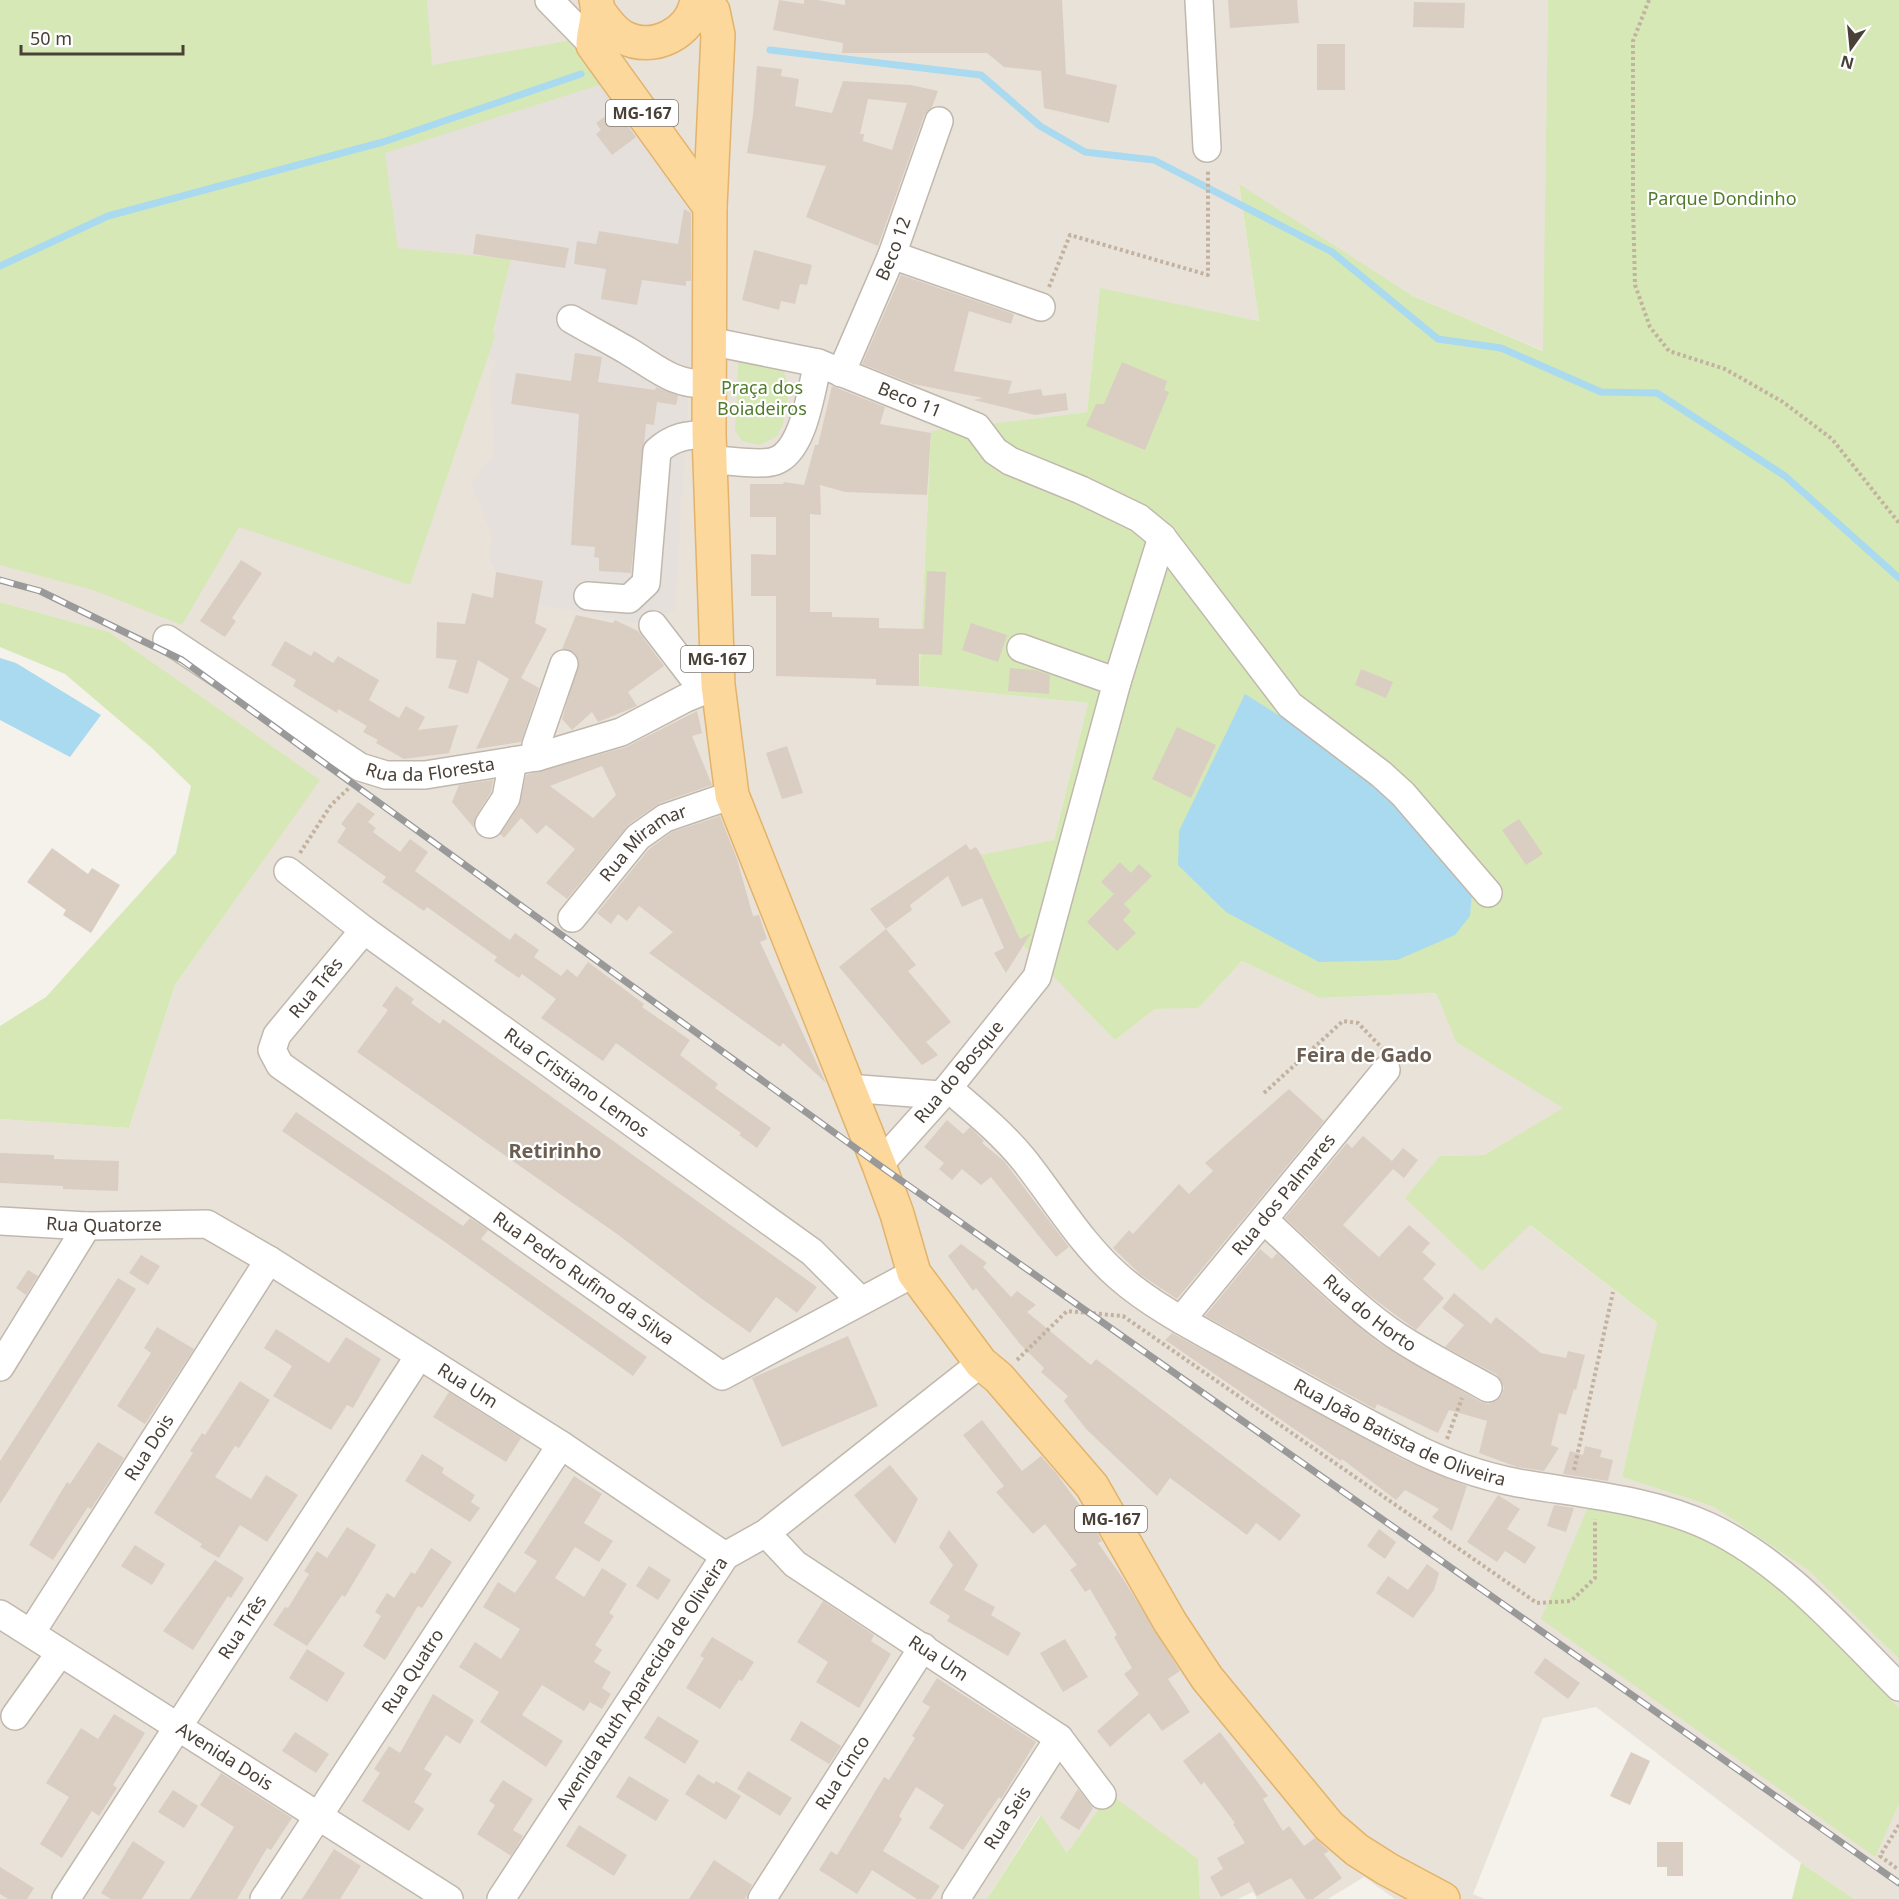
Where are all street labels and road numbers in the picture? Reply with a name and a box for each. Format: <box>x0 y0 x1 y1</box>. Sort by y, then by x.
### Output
road number: MG-167 <box>606 100 678 126</box>
street label: Beco 12 <box>869 213 916 284</box>
street label: Beco 11 <box>875 375 945 423</box>
road number: MG-167 <box>681 646 753 672</box>
street label: Rua da Floresta <box>363 751 496 786</box>
street label: Rua Miramar <box>594 798 690 886</box>
street label: Rua Três <box>283 952 348 1023</box>
street label: Rua do Bosque <box>908 1015 1008 1128</box>
street label: Rua Cristiano Lemos <box>500 1022 654 1142</box>
street label: Rua dos Palmares <box>1226 1128 1340 1260</box>
street label: Rua Pedro Rufino da Silva <box>489 1206 679 1350</box>
street label: Rua Quatorze <box>45 1211 162 1237</box>
street label: Rua do Horto <box>1318 1268 1421 1357</box>
street label: Rua Um <box>433 1357 503 1413</box>
street label: Rua João Batista de Oliveira <box>1290 1372 1508 1491</box>
street label: Rua Dois <box>118 1409 179 1485</box>
road number: MG-167 <box>1075 1506 1147 1532</box>
street label: Avenida Ruth Aparecida de Oliveira <box>550 1552 732 1813</box>
street label: Rua Três <box>212 1590 271 1664</box>
street label: Rua Quatro <box>376 1624 449 1718</box>
street label: Rua Um <box>904 1629 973 1686</box>
street label: Avenida Dois <box>172 1716 278 1795</box>
street label: Rua Cinco <box>809 1730 875 1814</box>
street label: Rua Seis <box>978 1781 1036 1854</box>

